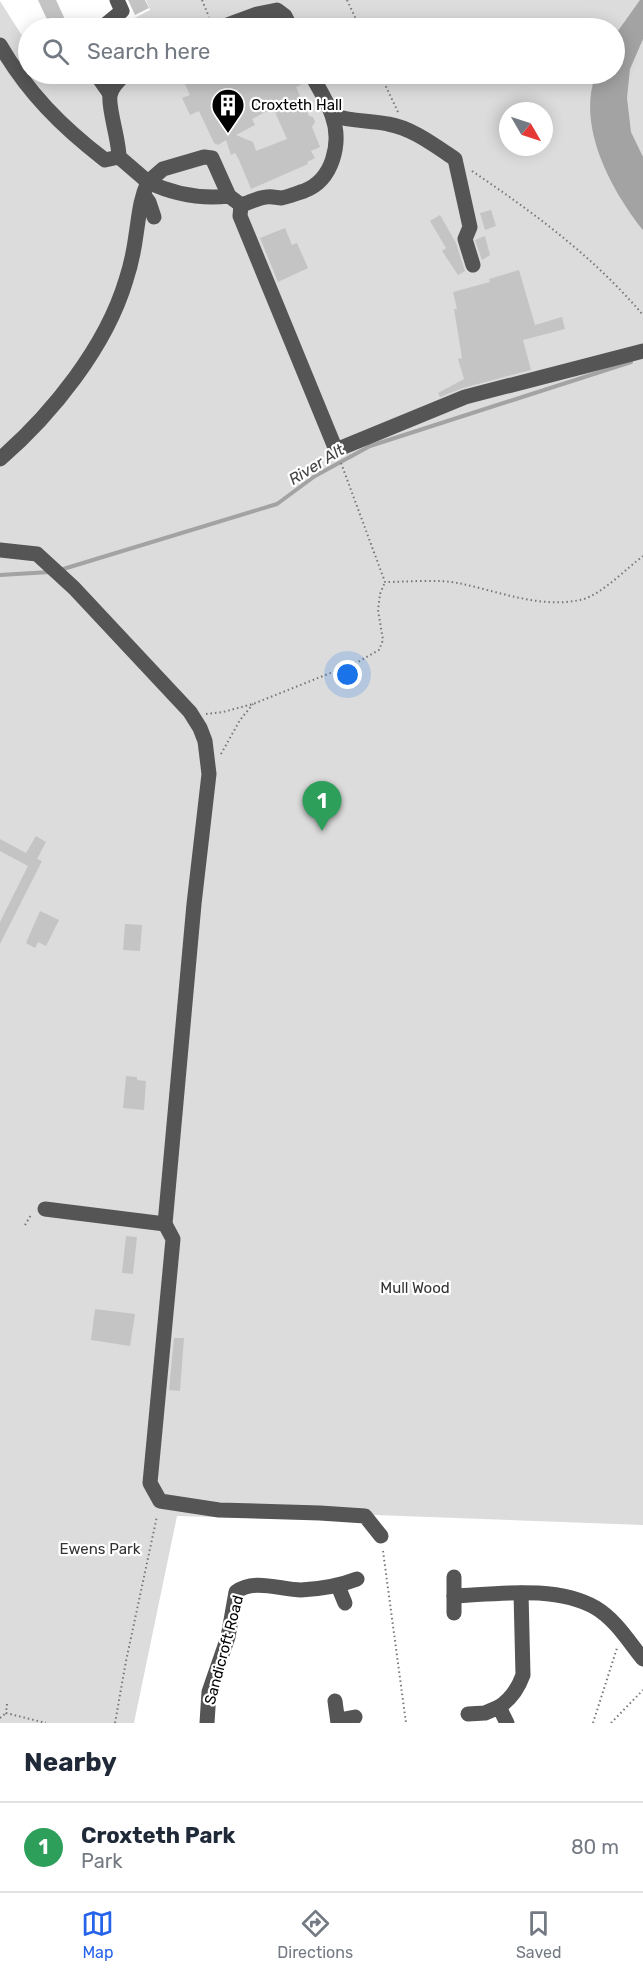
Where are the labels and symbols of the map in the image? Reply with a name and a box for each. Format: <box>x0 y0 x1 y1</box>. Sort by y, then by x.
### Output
building icon: Croxteth Hall <box>210 87 246 134</box>
place label: Croxteth Hall <box>251 96 342 114</box>
north arrow <box>499 102 553 156</box>
water label: River Alt <box>285 439 348 489</box>
your location <box>333 660 362 689</box>
pin: 1 <box>302 782 342 831</box>
park label: Mull Wood <box>380 1279 450 1297</box>
park label: Ewens Park <box>60 1540 141 1558</box>
street label: Sandicroft Road <box>201 1593 247 1707</box>

